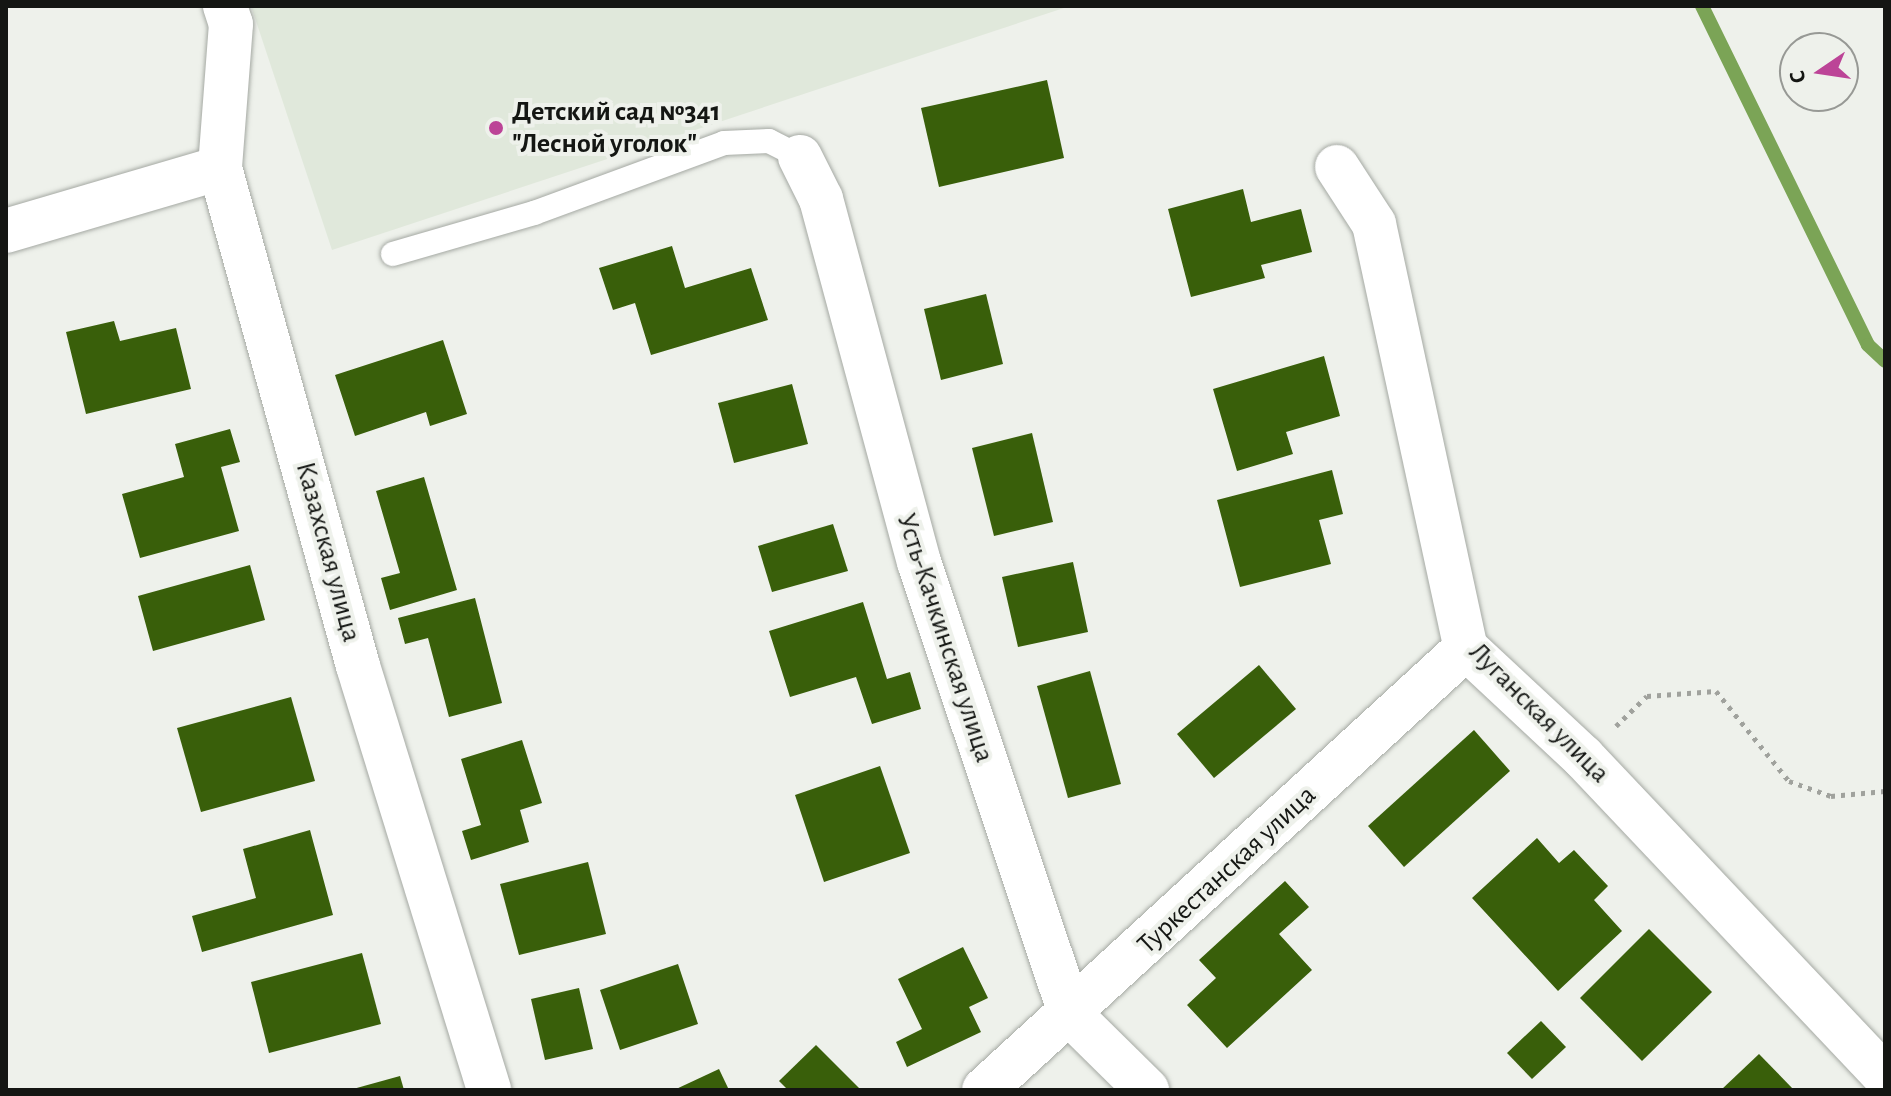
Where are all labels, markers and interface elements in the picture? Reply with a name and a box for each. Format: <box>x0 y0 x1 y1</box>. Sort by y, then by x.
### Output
north arrow <box>1779 32 1859 112</box>
text: С <box>1785 69 1810 85</box>
place label: Детский сад №341 "Лесной уголок" <box>512 95 721 161</box>
marker: Детский сад №341 "Лесной уголок" <box>487 119 505 137</box>
street label: Казахская улица <box>288 458 368 646</box>
street label: Усть-Качкинская улица <box>889 509 1001 767</box>
street label: Луганская улица <box>1462 636 1616 790</box>
street label: Туркестанская улица <box>1131 779 1323 961</box>

